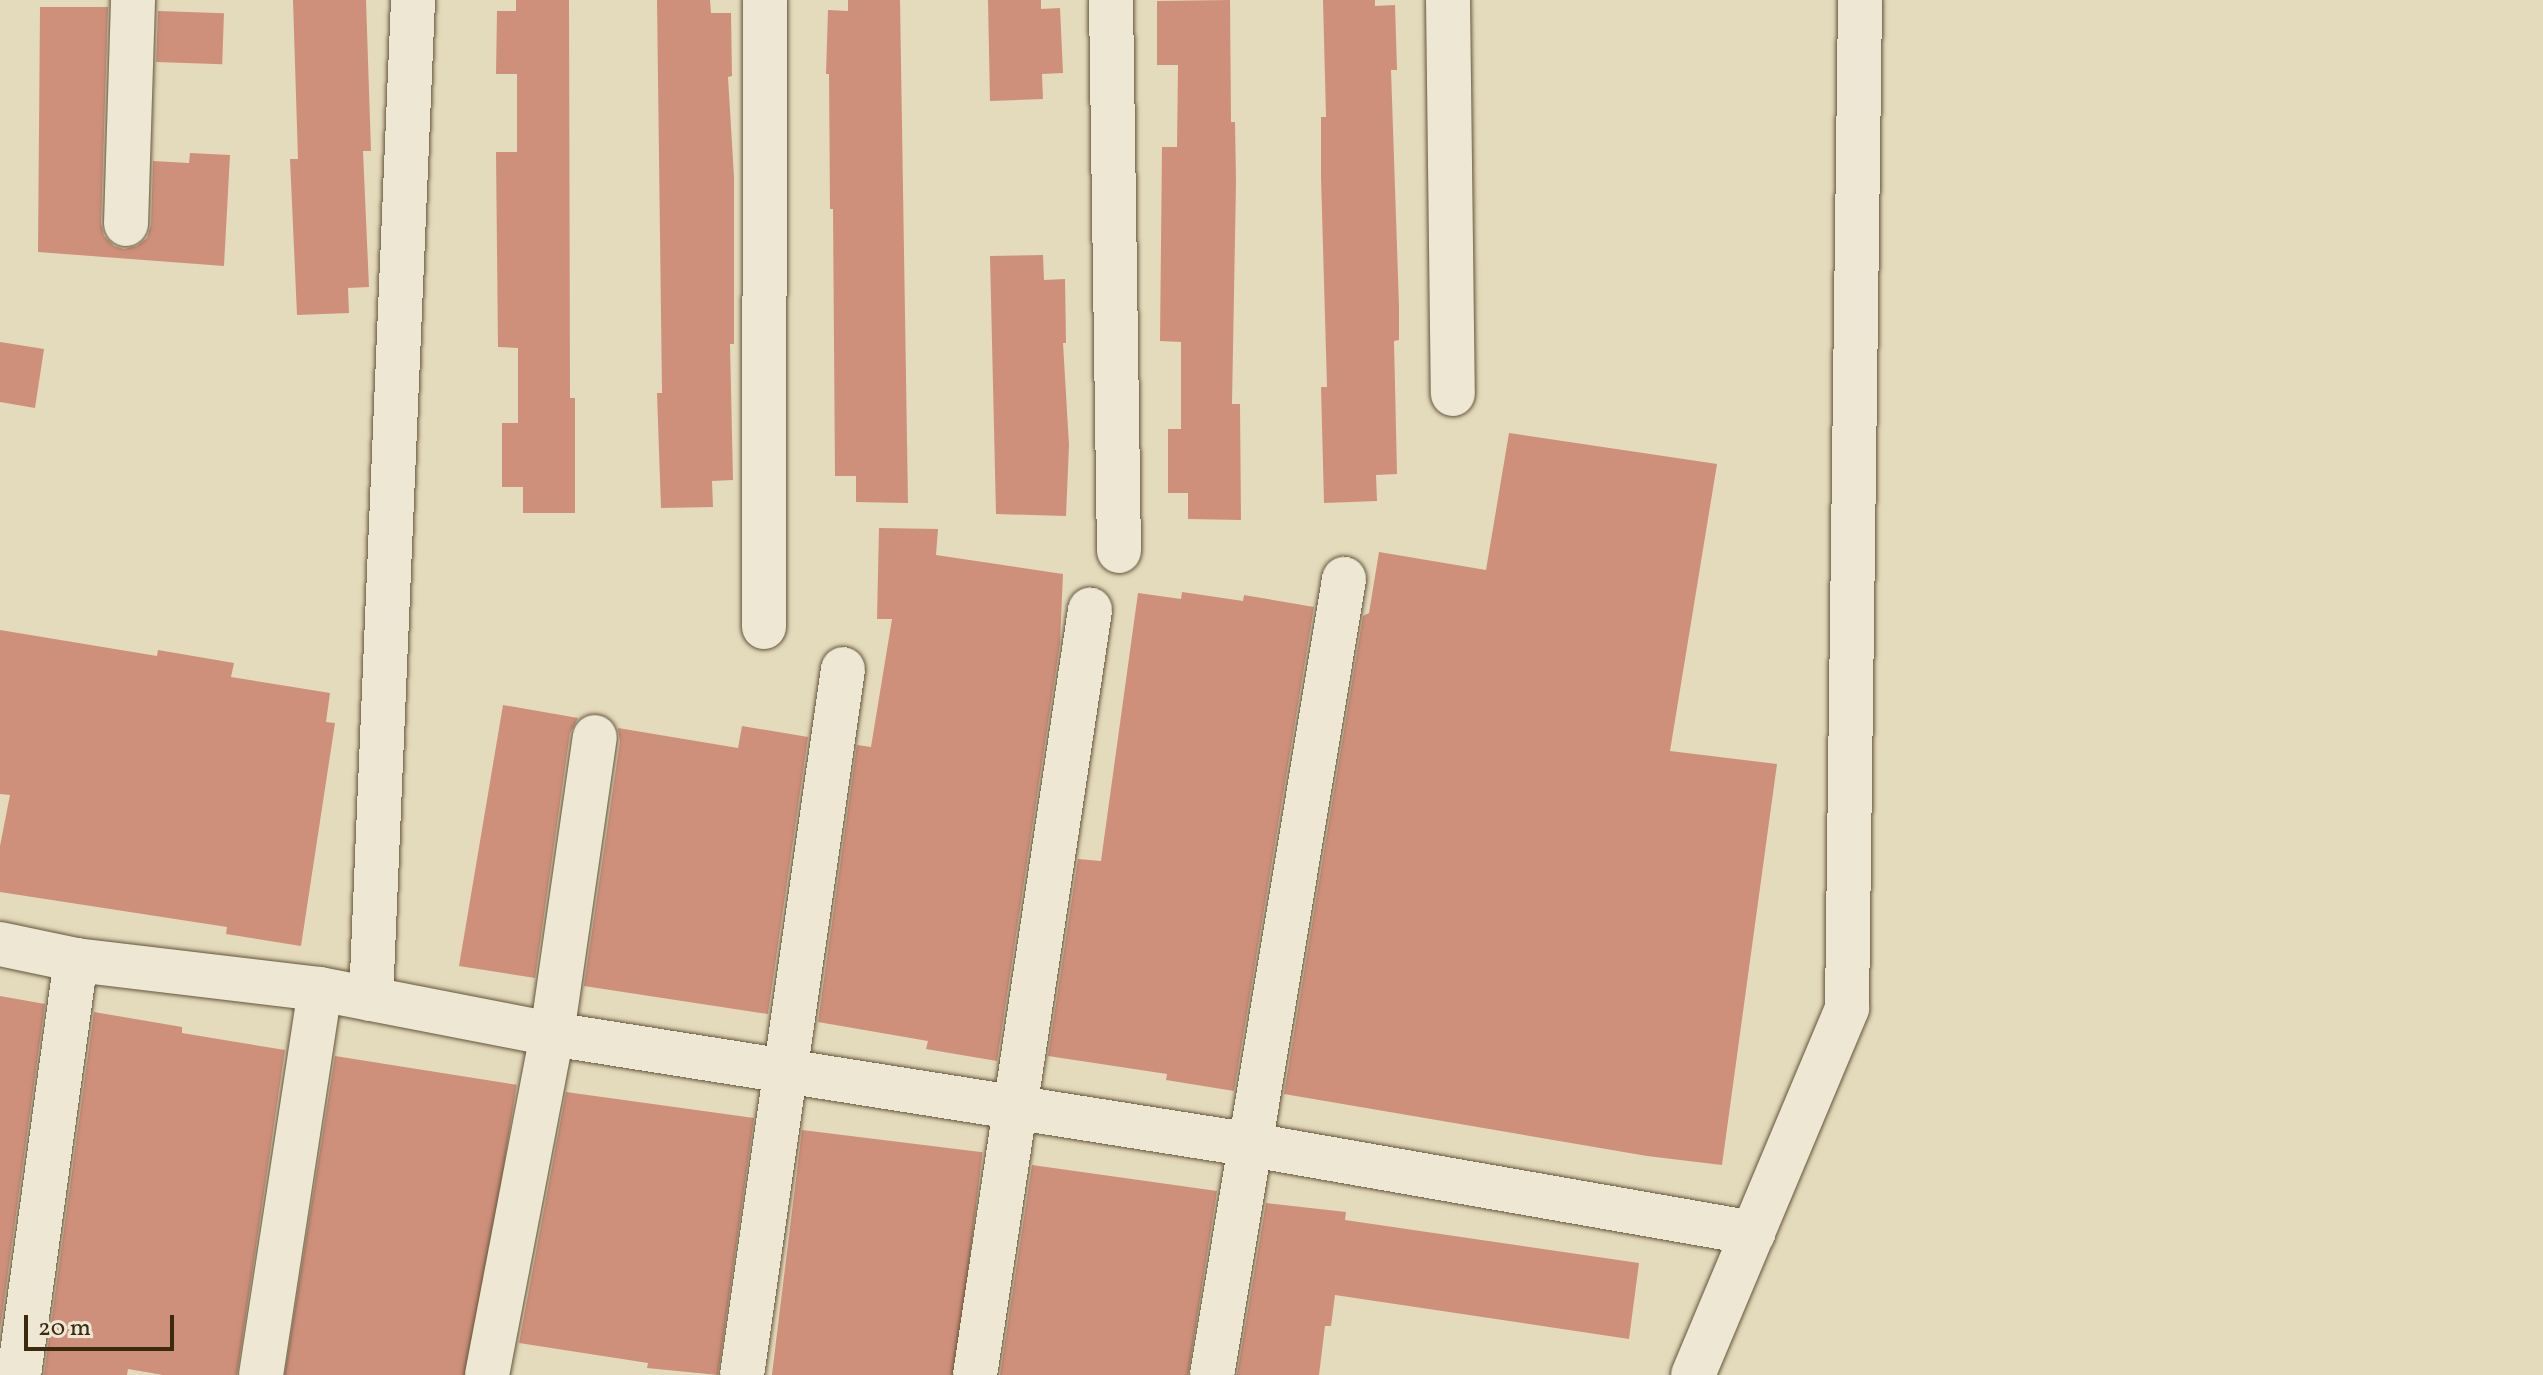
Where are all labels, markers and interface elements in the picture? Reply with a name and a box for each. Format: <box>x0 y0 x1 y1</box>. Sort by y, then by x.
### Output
scale bar <box>28 1299 178 1349</box>
text: 20 m <box>38 1312 91 1346</box>

